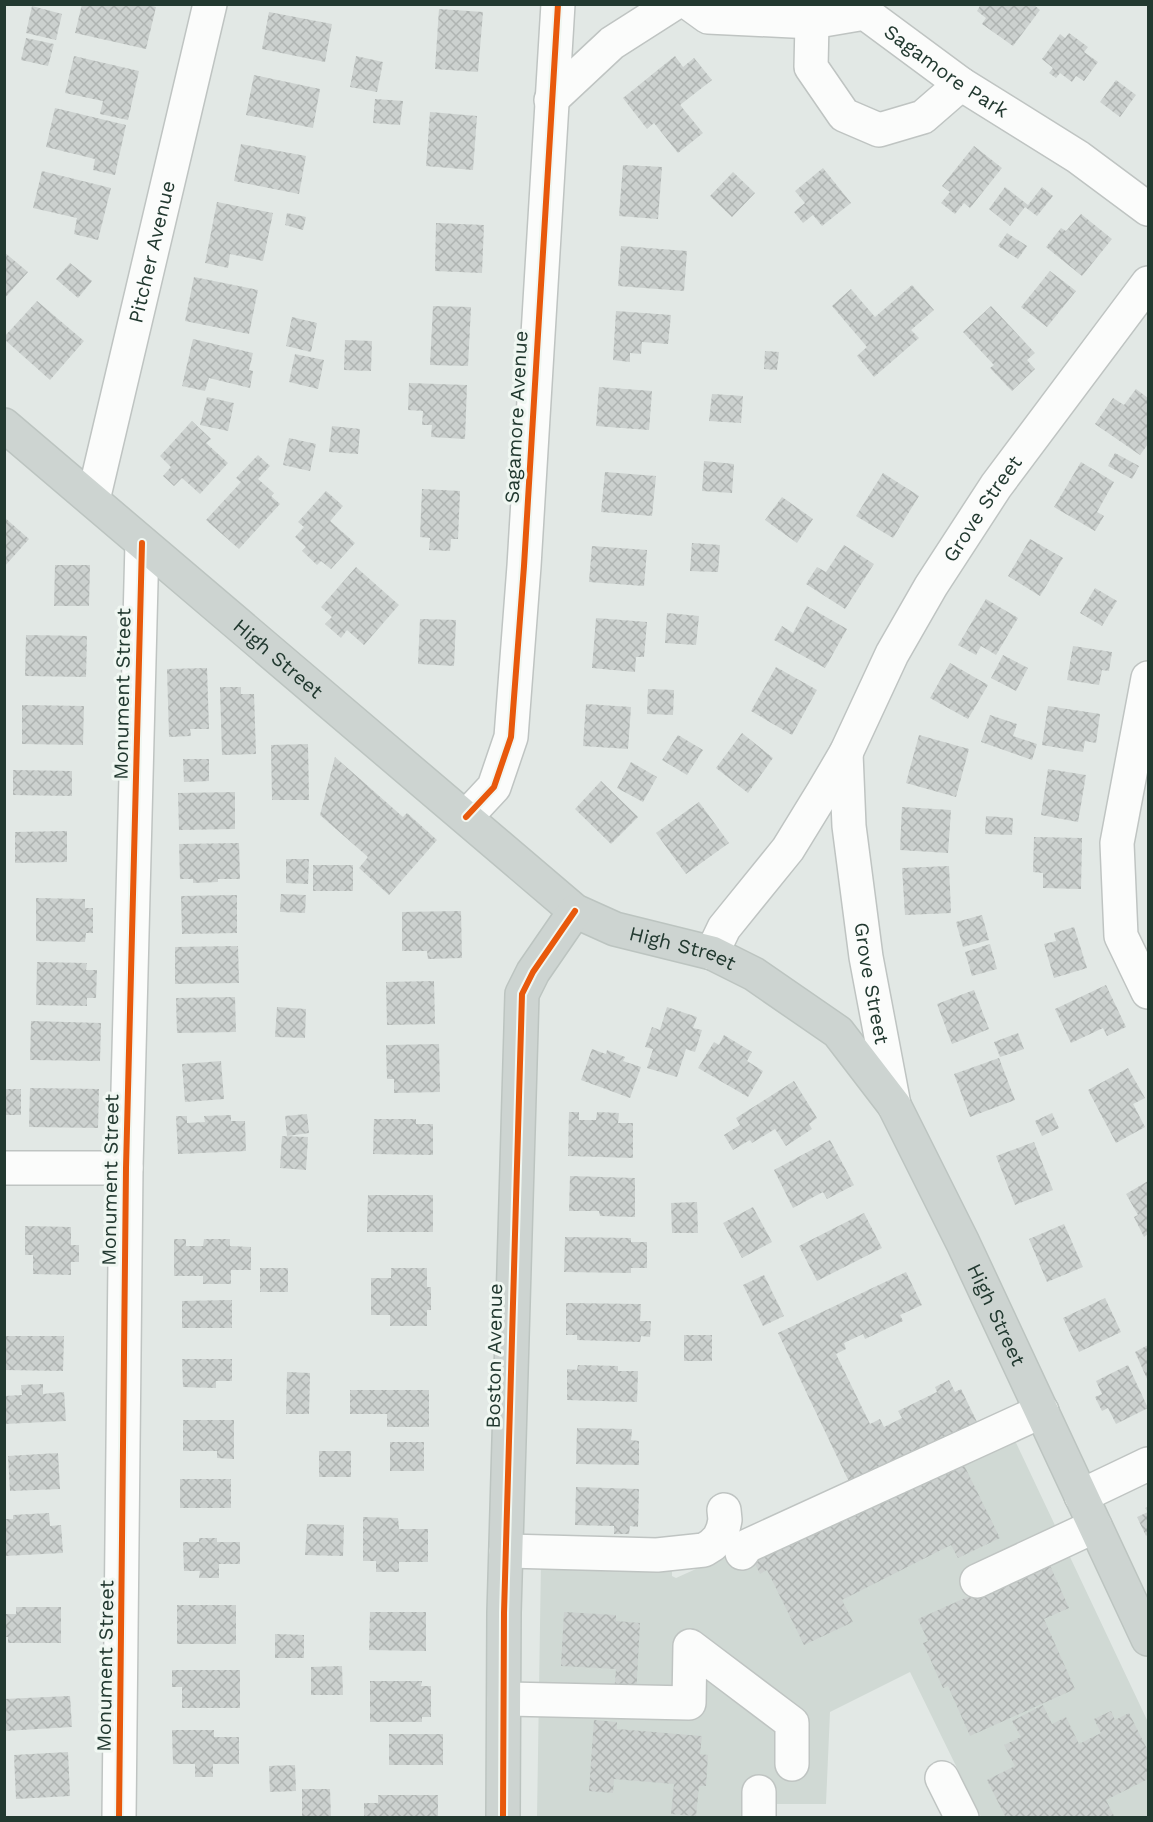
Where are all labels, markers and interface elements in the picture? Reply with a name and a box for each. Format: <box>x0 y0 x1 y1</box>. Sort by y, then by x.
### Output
street label: Sagamore Park <box>879 19 1013 123</box>
street label: Pitcher Avenue <box>123 178 180 325</box>
street label: Sagamore Avenue <box>499 330 533 504</box>
street label: Grove Street <box>938 450 1027 566</box>
street label: Monument Street <box>109 607 136 780</box>
street label: High Street <box>228 614 328 704</box>
street label: High Street <box>627 921 741 975</box>
street label: Grove Street <box>850 921 894 1047</box>
street label: Monument Street <box>97 1093 124 1266</box>
street label: High Street <box>962 1260 1031 1370</box>
street label: Boston Avenue <box>481 1283 507 1429</box>
street label: Monument Street <box>92 1579 119 1752</box>

